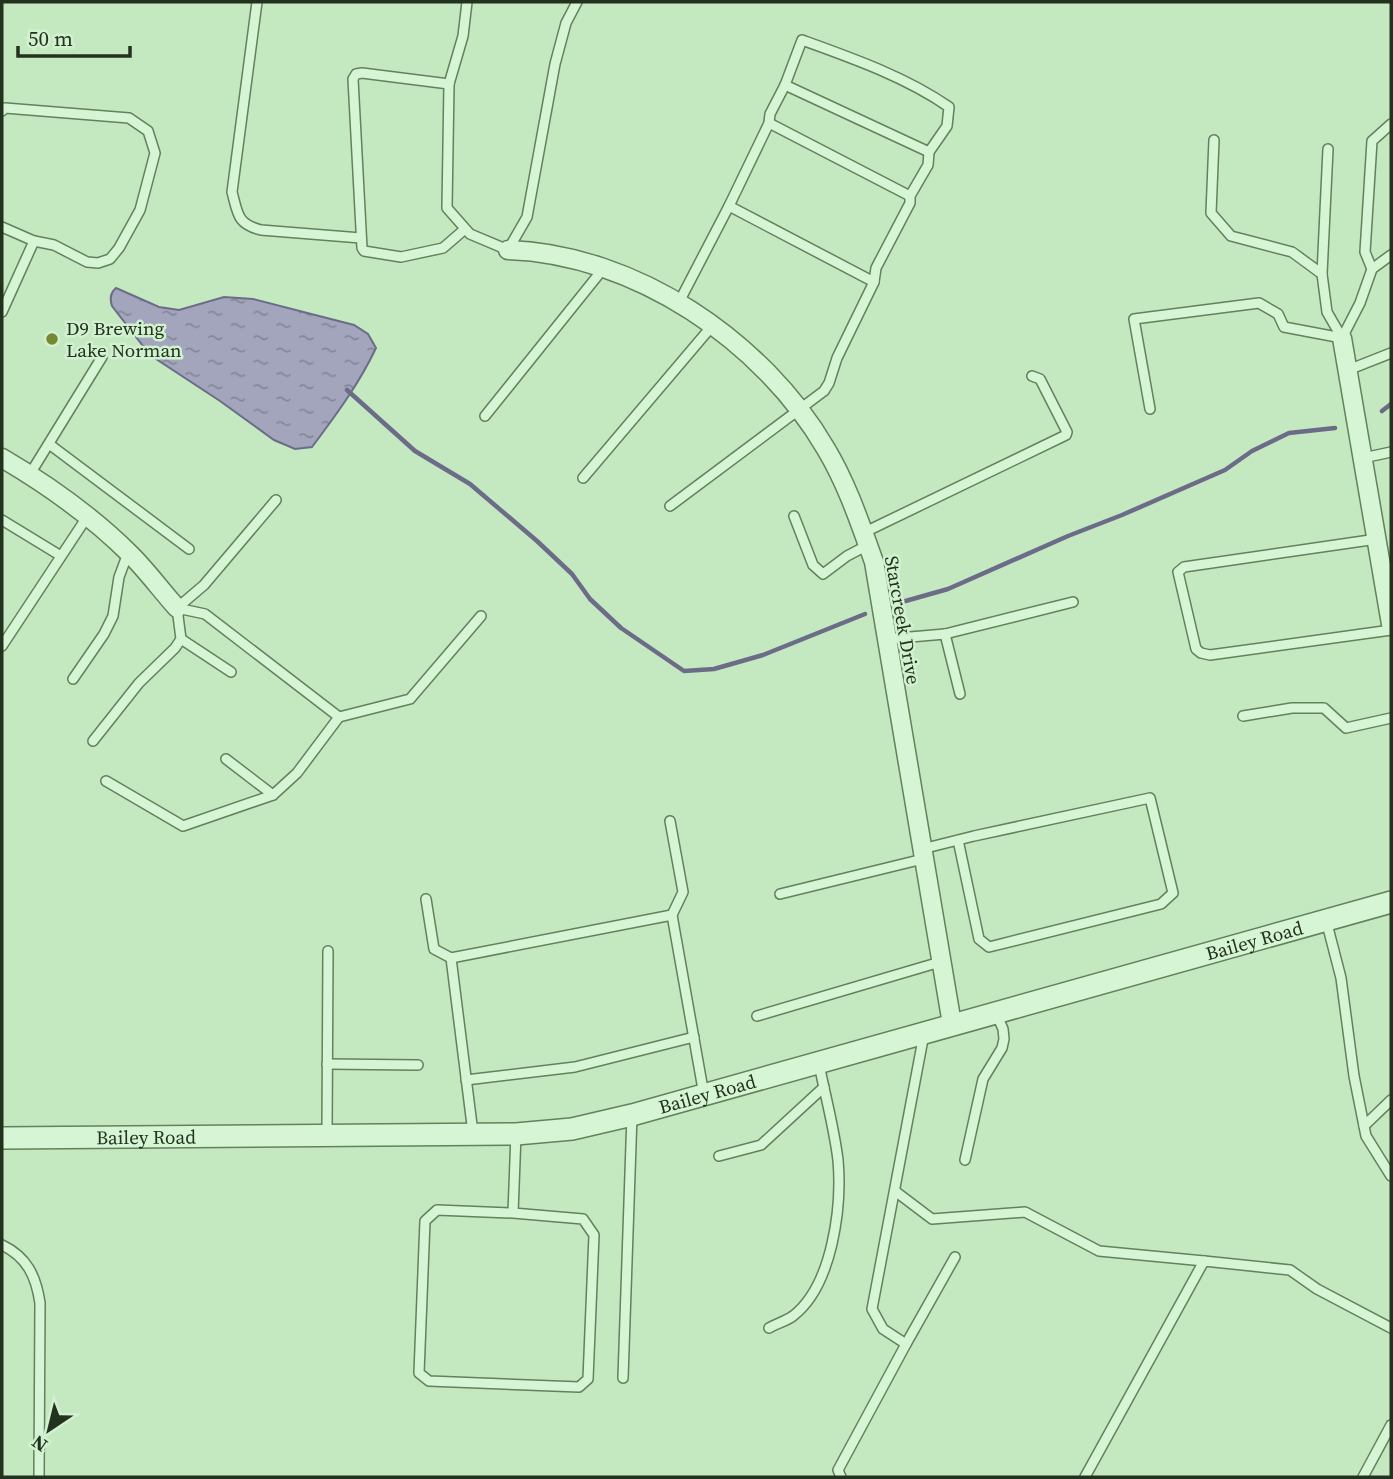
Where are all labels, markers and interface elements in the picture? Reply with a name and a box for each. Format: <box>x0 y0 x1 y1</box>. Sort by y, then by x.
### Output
scale bar <box>18 14 130 58</box>
text: 50 m <box>28 24 73 53</box>
place label: D9 Brewing Lake Norman <box>66 315 182 363</box>
marker: D9 Brewing Lake Norman <box>44 331 60 347</box>
street label: Starcreek Drive <box>879 554 927 686</box>
street label: Bailey Road <box>1203 914 1306 966</box>
street label: Bailey Road <box>656 1068 759 1120</box>
street label: Bailey Road <box>96 1123 196 1150</box>
north arrow <box>14 1395 84 1465</box>
text: N <box>26 1429 52 1459</box>

